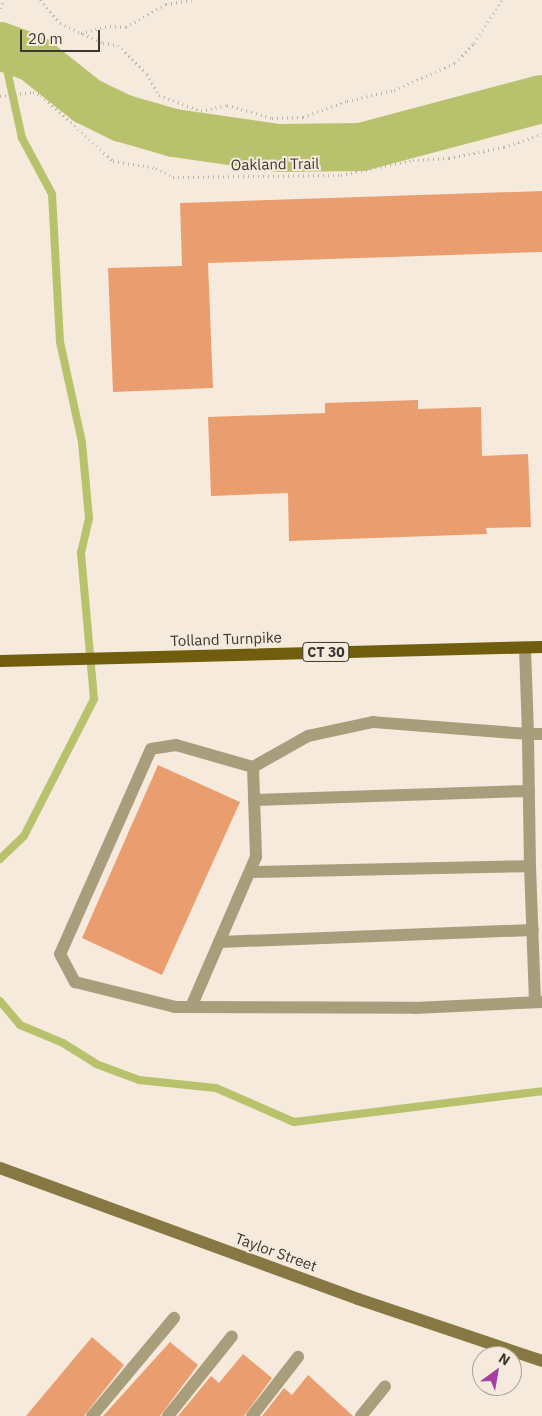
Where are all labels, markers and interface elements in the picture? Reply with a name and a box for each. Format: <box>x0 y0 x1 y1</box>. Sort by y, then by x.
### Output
scale bar <box>22 20 102 52</box>
text: 20 m <box>28 29 63 48</box>
street label: Oakland Trail <box>231 154 319 174</box>
street label: Tolland Turnpike <box>170 628 282 650</box>
road number: CT 30 <box>302 640 350 664</box>
street label: Taylor Street <box>233 1229 319 1275</box>
north arrow <box>472 1346 522 1396</box>
text: N <box>495 1349 513 1369</box>

